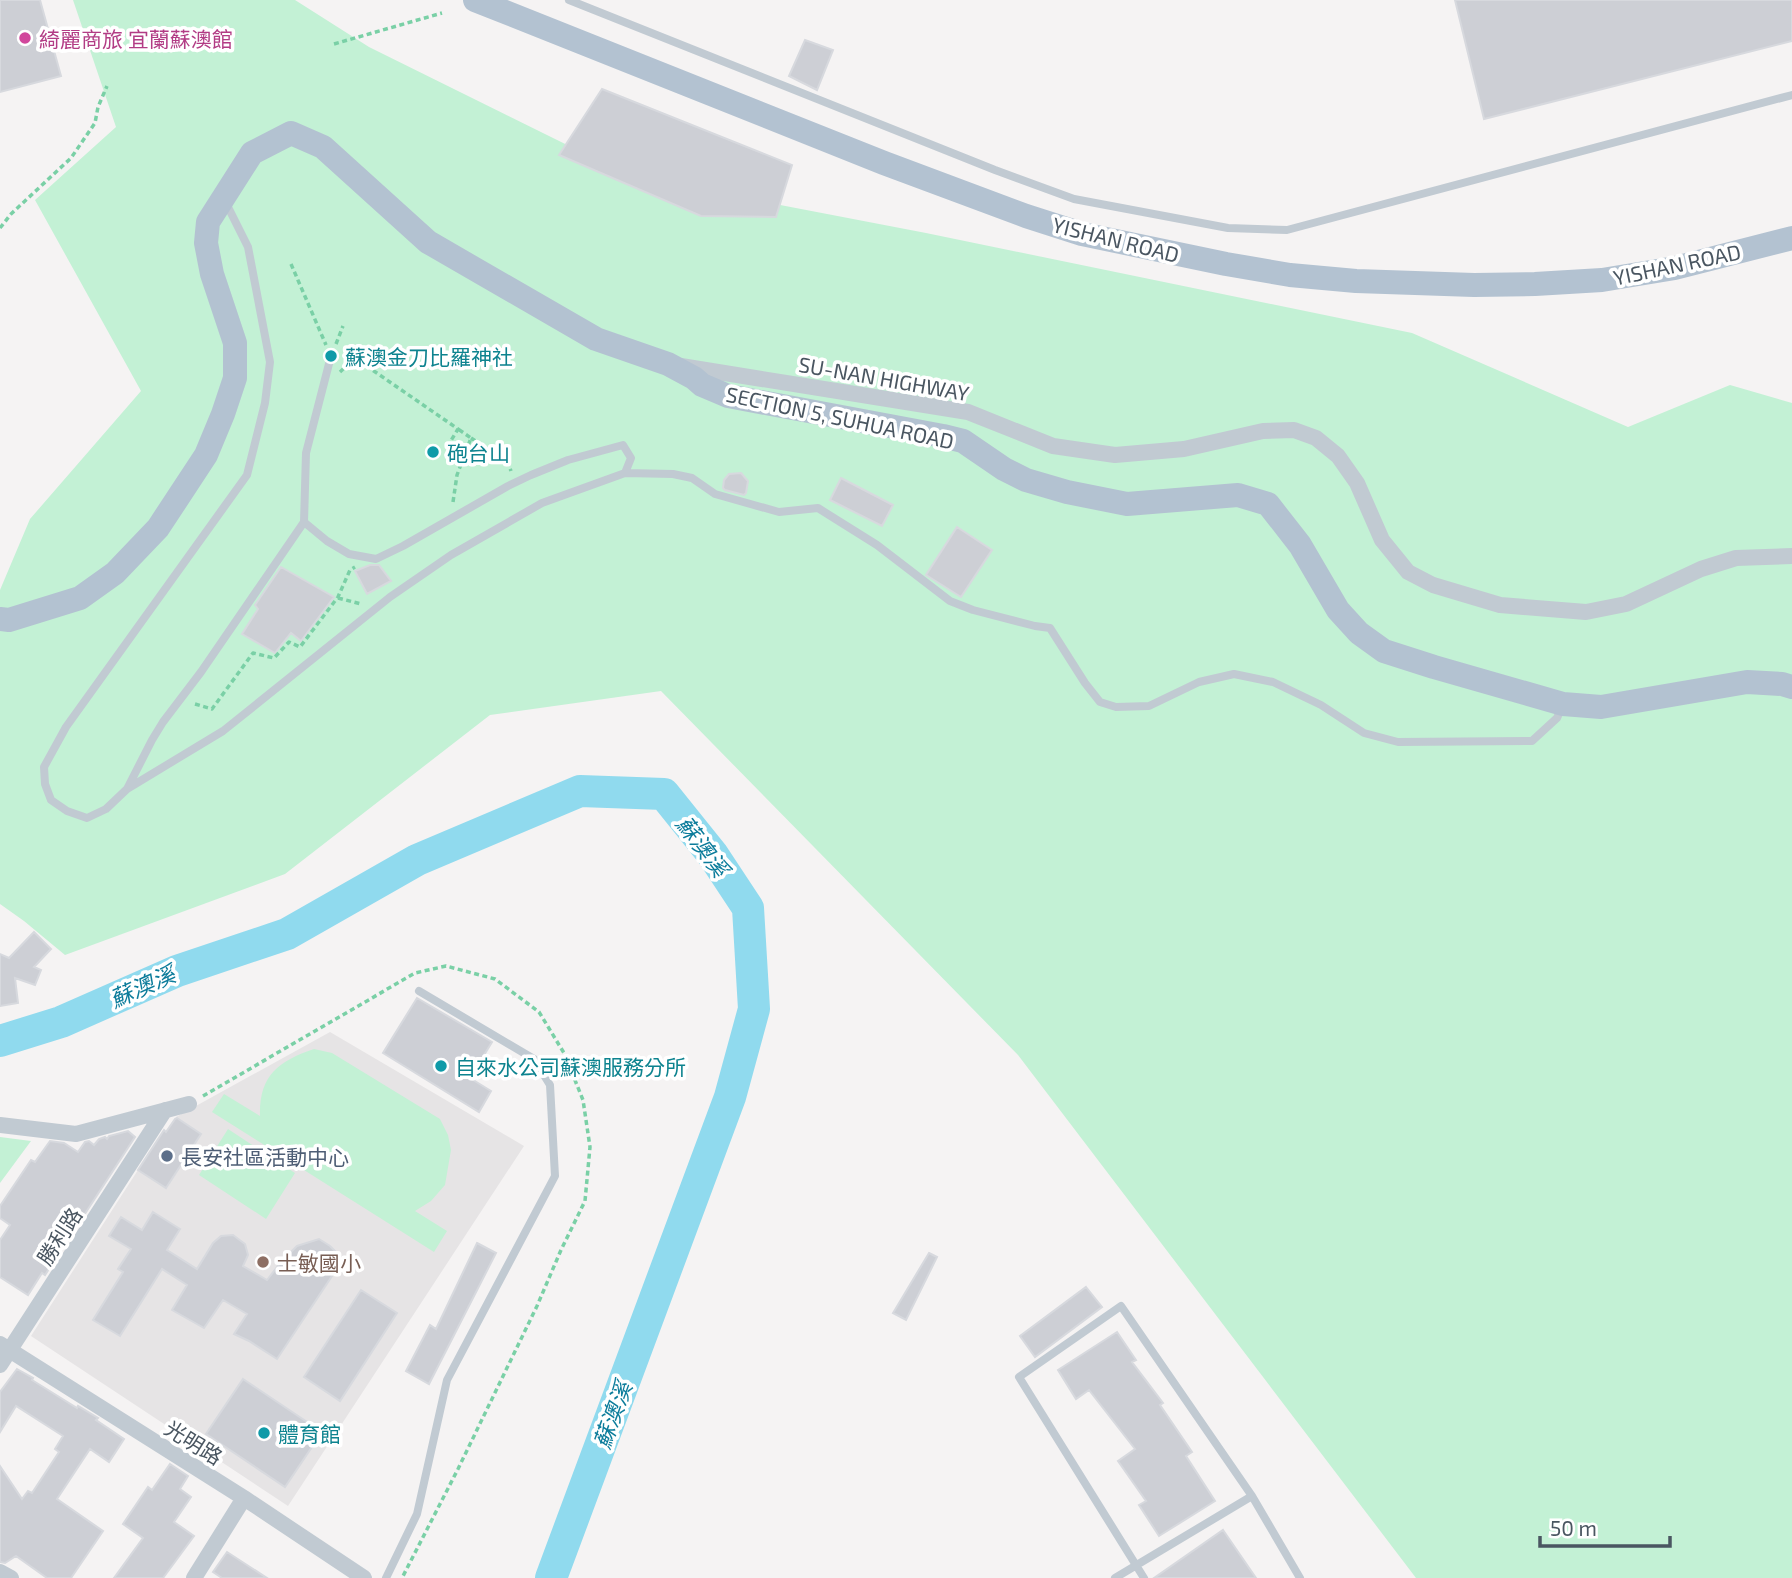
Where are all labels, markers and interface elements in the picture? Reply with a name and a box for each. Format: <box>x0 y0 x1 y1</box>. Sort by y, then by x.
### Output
place label: 綺麗商旅 宜蘭蘇澳館 <box>39 26 233 51</box>
marker: 綺麗商旅 宜蘭蘇澳館 <box>17 30 33 46</box>
street label: YISHAN ROAD <box>1050 211 1182 267</box>
street label: YISHAN ROAD <box>1611 238 1743 290</box>
place label: 蘇澳金刀比羅神社 <box>345 344 513 369</box>
marker: 蘇澳金刀比羅神社 <box>323 348 339 364</box>
street label: SU-NAN HIGHWAY <box>797 351 971 405</box>
street label: SECTION 5, SUHUA ROAD <box>724 381 956 453</box>
place label: 砲台山 <box>447 440 510 465</box>
marker: 砲台山 <box>425 444 441 460</box>
water label: 蘇澳溪 <box>671 810 737 884</box>
water label: 蘇澳溪 <box>105 958 182 1013</box>
place label: 自來水公司蘇澳服務分所 <box>455 1054 686 1079</box>
marker: 自來水公司蘇澳服務分所 <box>433 1058 449 1074</box>
place label: 長安社區活動中心 <box>181 1144 349 1169</box>
marker: 長安社區活動中心 <box>159 1148 175 1164</box>
street label: 勝利路 <box>31 1203 87 1269</box>
place label: 士敏國小 <box>277 1250 361 1275</box>
marker: 士敏國小 <box>255 1254 271 1270</box>
water label: 蘇澳溪 <box>587 1375 638 1452</box>
street label: 光明路 <box>161 1415 227 1469</box>
place label: 體育館 <box>278 1421 341 1446</box>
marker: 體育館 <box>256 1425 272 1441</box>
scale bar <box>1540 1504 1670 1548</box>
text: 50 m <box>1550 1515 1597 1540</box>

